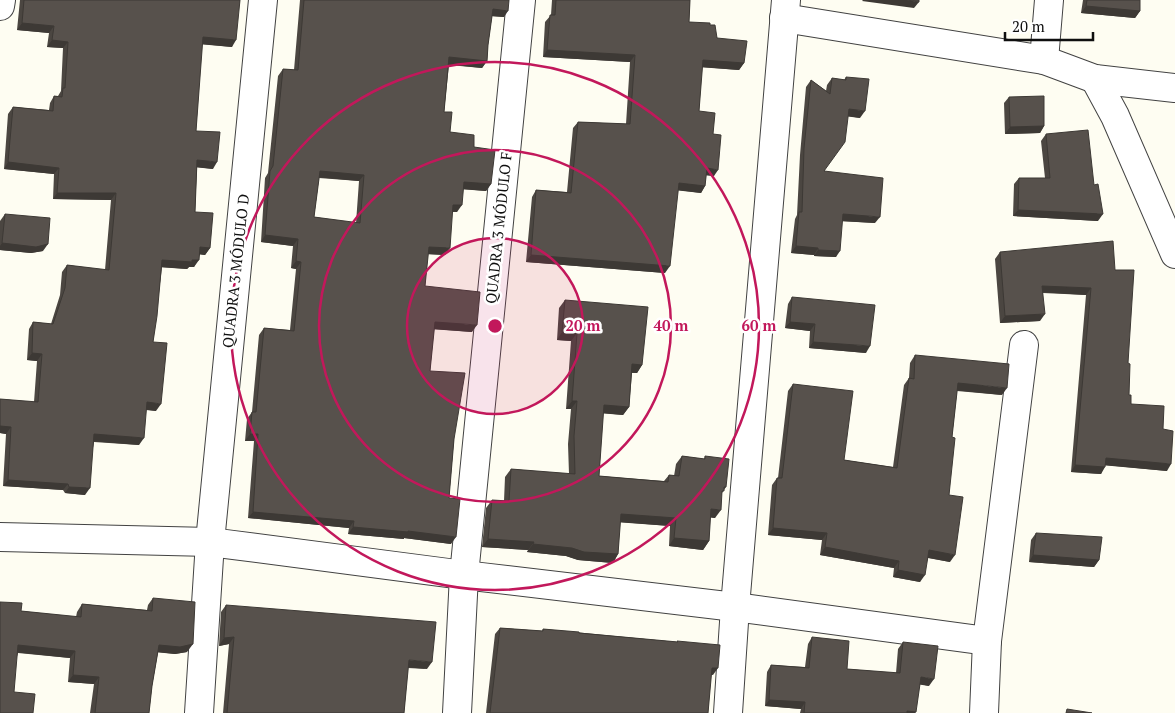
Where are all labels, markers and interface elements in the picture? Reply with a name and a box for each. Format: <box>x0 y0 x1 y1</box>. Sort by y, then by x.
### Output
scale bar <box>1005 10 1092 42</box>
text: 20 m <box>1012 16 1045 36</box>
street label: QUADRA 3 MÓDULO F <box>480 151 516 305</box>
street label: QUADRA 3 MÓDULO D <box>217 193 253 349</box>
text: 20 m <box>566 315 601 335</box>
text: 40 m <box>654 315 689 335</box>
text: 60 m <box>742 315 777 335</box>
centre of rings <box>486 317 504 335</box>

